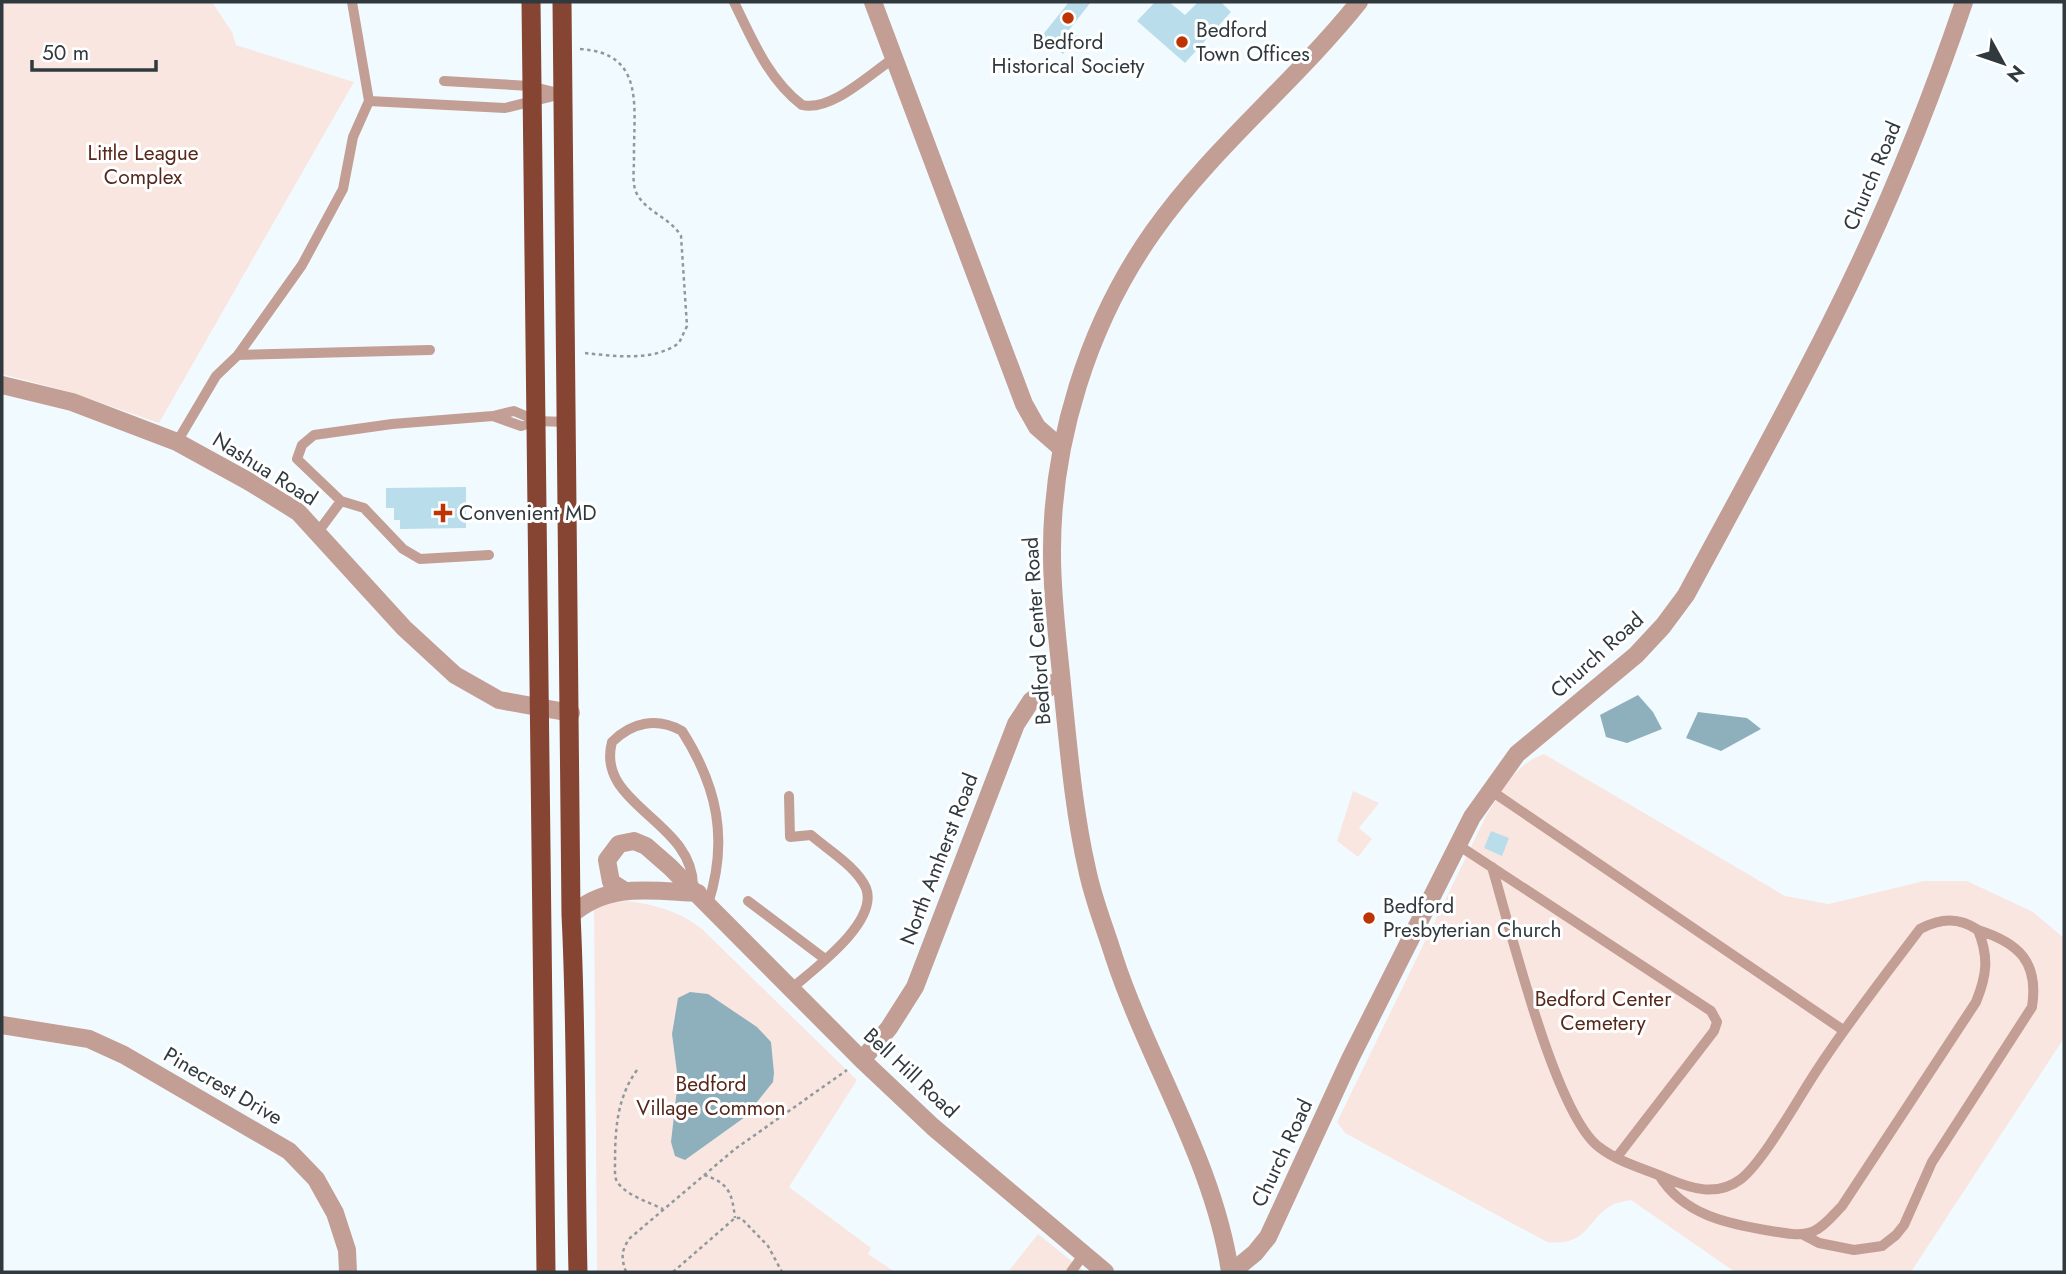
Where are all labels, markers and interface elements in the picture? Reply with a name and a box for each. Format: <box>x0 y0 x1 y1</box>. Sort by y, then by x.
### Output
marker: Bedford Historical Society <box>1060 10 1076 26</box>
place label: Bedford Town Offices <box>1196 15 1310 69</box>
place label: Bedford Historical Society <box>992 27 1145 81</box>
scale bar <box>32 28 156 72</box>
north arrow <box>1968 28 2038 98</box>
marker: Bedford Town Offices <box>1174 34 1190 50</box>
text: 50 m <box>42 38 89 68</box>
text: N <box>2000 59 2031 88</box>
street label: Church Road <box>1836 117 1908 235</box>
park label: Little League Complex <box>87 138 199 192</box>
street label: Nashua Road <box>207 425 323 513</box>
place label: Convenient MD <box>459 498 596 528</box>
marker: Convenient MD <box>433 503 453 523</box>
street label: Bedford Center Road <box>1015 536 1059 726</box>
street label: Church Road <box>1544 605 1650 705</box>
street label: North Amherst Road <box>892 769 986 949</box>
place label: Bedford Presbyterian Church <box>1383 891 1561 945</box>
marker: Bedford Presbyterian Church <box>1361 910 1377 926</box>
park label: Bedford Center Cemetery <box>1535 984 1672 1038</box>
street label: Bell Hill Road <box>857 1021 965 1125</box>
street label: Pinecrest Drive <box>158 1040 288 1132</box>
park label: Bedford Village Common <box>636 1069 786 1123</box>
street label: Church Road <box>1244 1094 1320 1212</box>

